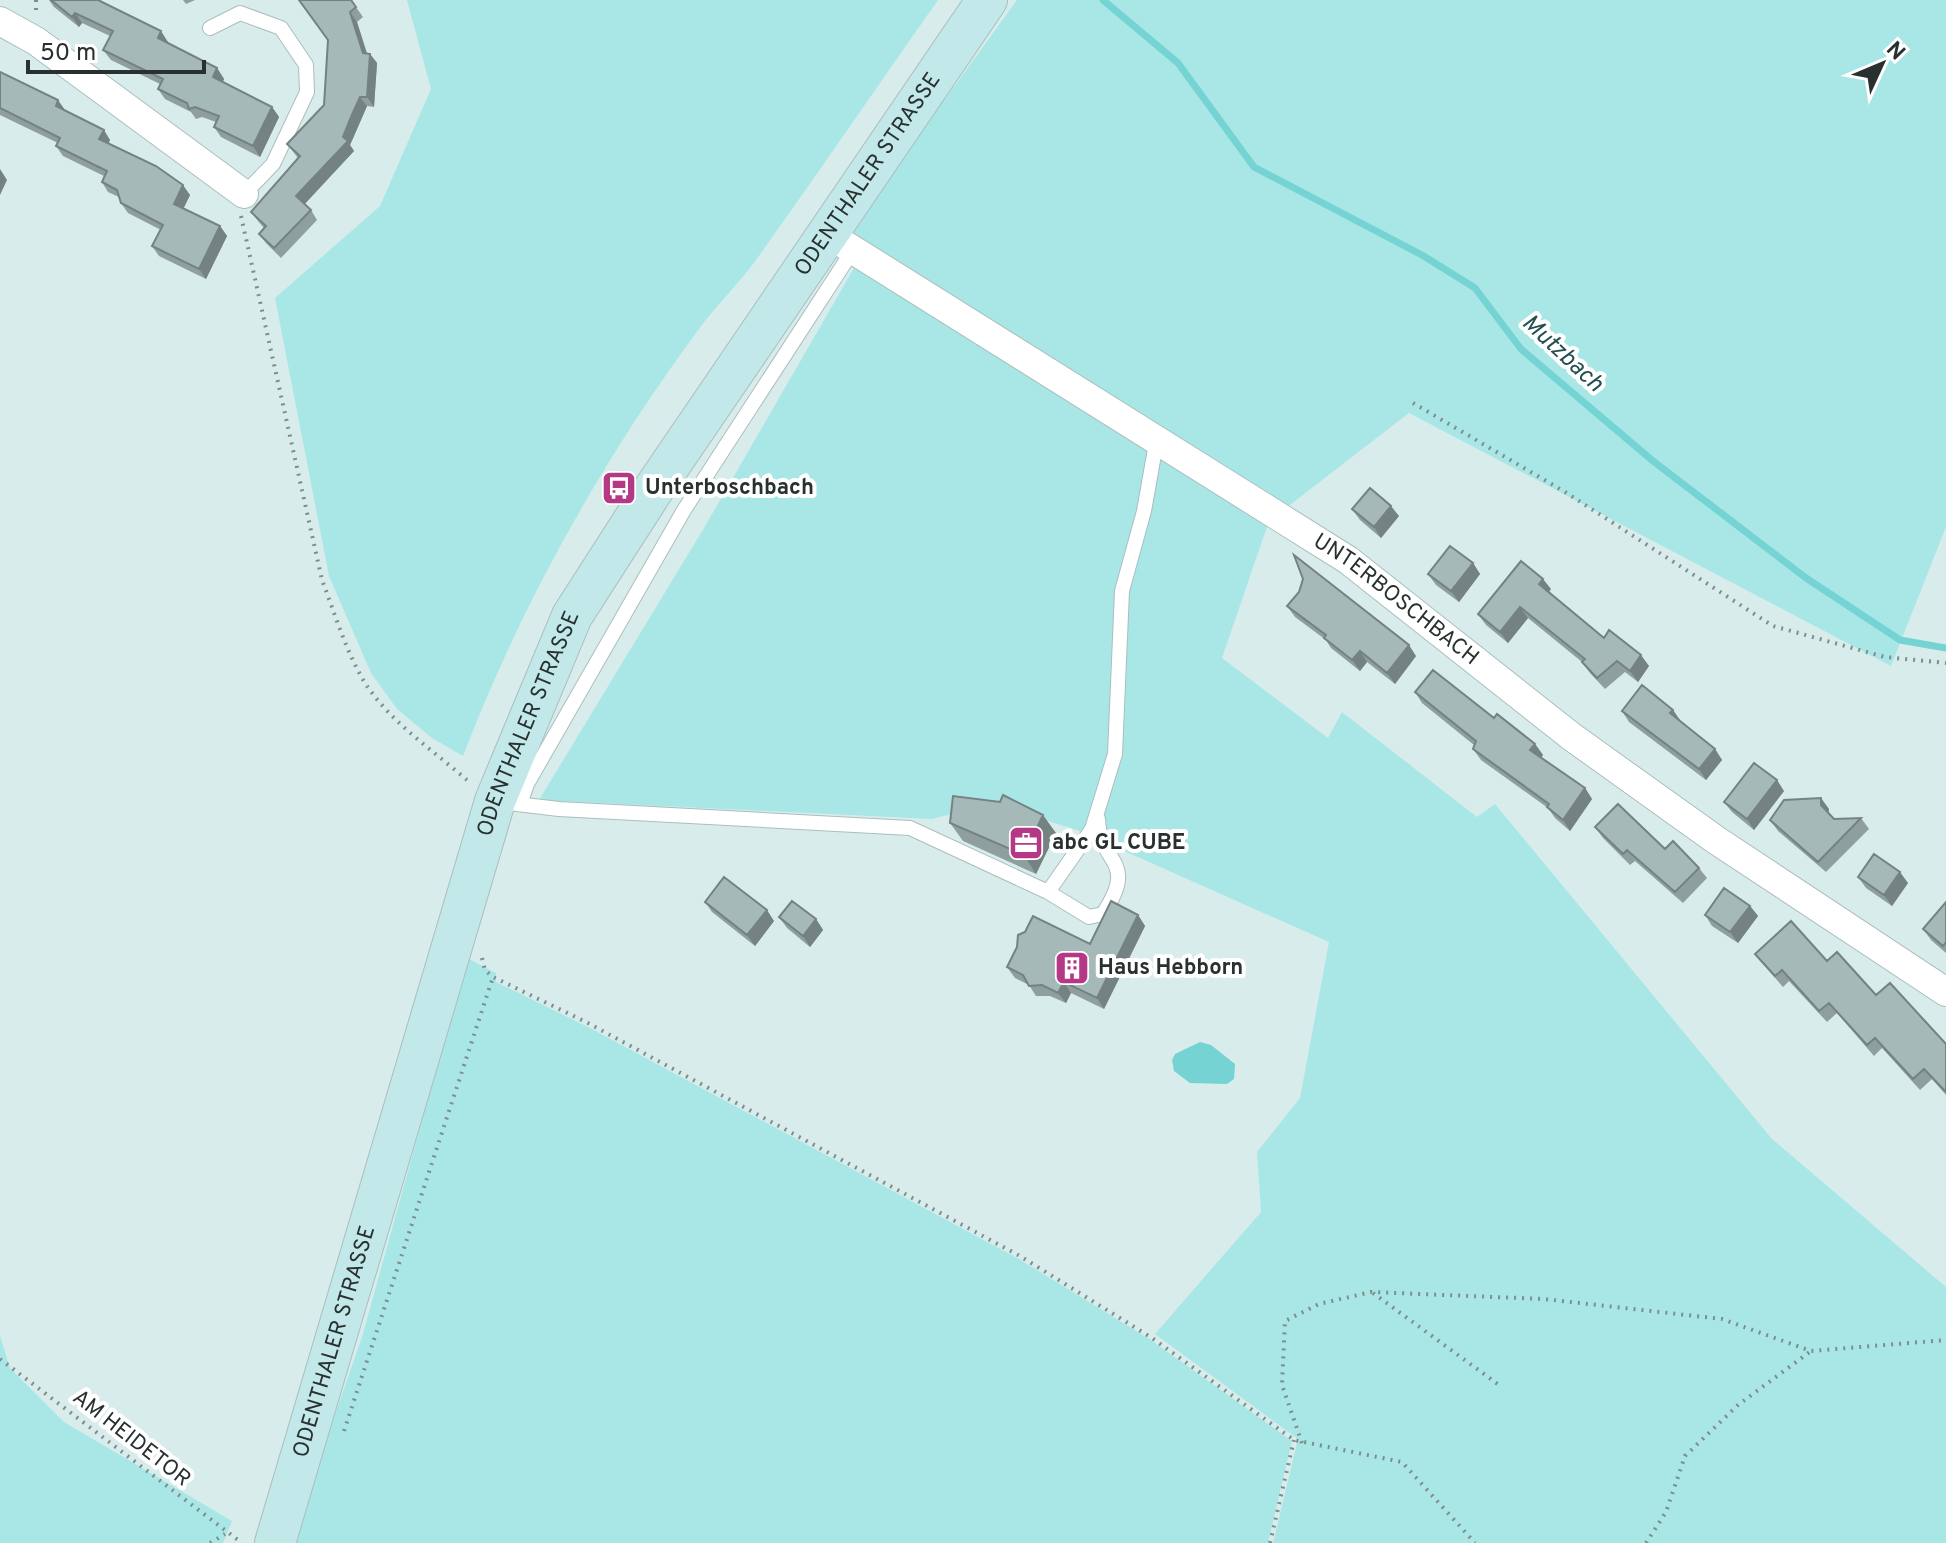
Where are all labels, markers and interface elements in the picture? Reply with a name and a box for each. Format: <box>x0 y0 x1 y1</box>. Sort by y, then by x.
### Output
scale bar <box>28 24 204 74</box>
north arrow <box>1842 24 1922 104</box>
text: N <box>1879 37 1910 67</box>
text: 50 m <box>40 39 96 69</box>
street label: ODENTHALER STRASSE <box>789 67 947 281</box>
water label: Mutzbach <box>1515 309 1609 399</box>
bus stop icon: Unterboschbach <box>600 469 638 507</box>
place label: Unterboschbach <box>645 475 814 502</box>
street label: UNTERBOSCHBACH <box>1308 528 1484 671</box>
street label: ODENTHALER STRASSE <box>472 607 586 840</box>
office icon: abc GL CUBE <box>1007 824 1045 862</box>
place label: abc GL CUBE <box>1052 830 1186 857</box>
building icon: Haus Hebborn <box>1053 949 1091 987</box>
place label: Haus Hebborn <box>1098 955 1243 982</box>
street label: ODENTHALER STRASSE <box>288 1223 382 1461</box>
street label: AM HEIDETOR <box>67 1385 195 1493</box>

